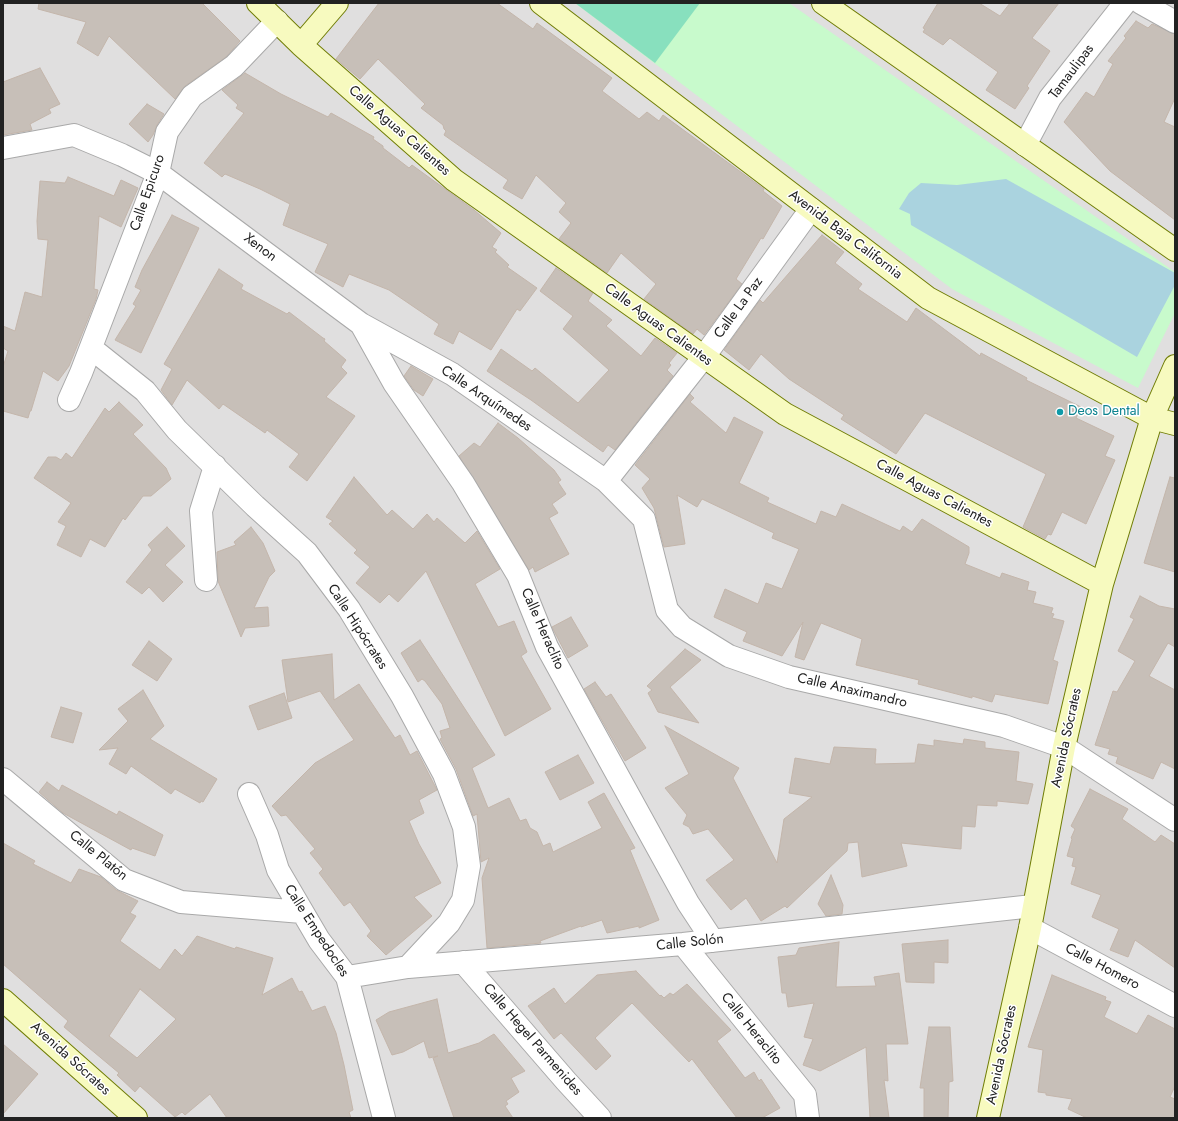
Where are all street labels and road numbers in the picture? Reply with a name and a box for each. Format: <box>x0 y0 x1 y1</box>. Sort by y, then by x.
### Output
street label: Tamaulipas <box>1046 41 1098 103</box>
street label: Calle Aguas Calientes <box>345 82 453 180</box>
street label: Calle Epicuro <box>127 153 169 233</box>
street label: Avenida Baja California <box>785 187 905 283</box>
street label: Xenon <box>240 230 280 266</box>
street label: Calle La Paz <box>711 274 767 342</box>
street label: Calle Aguas Calientes <box>601 280 715 370</box>
street label: Calle Arquímedes <box>437 362 535 436</box>
street label: Calle Aguas Calientes <box>873 456 995 532</box>
street label: Calle Hipócrates <box>323 581 391 673</box>
street label: Calle Heraclito <box>517 586 567 672</box>
street label: Calle Anaximandro <box>795 670 909 712</box>
street label: Avenida Sócrates <box>1048 687 1086 789</box>
street label: Calle Platón <box>65 827 131 885</box>
street label: Calle Empedocles <box>280 882 352 980</box>
street label: Calle Solón <box>655 931 725 955</box>
street label: Calle Homero <box>1062 940 1142 994</box>
street label: Calle Hegel Parmenides <box>479 981 585 1099</box>
street label: Calle Heraclito <box>717 990 785 1068</box>
street label: Avenida Sócrates <box>983 1004 1021 1106</box>
street label: Avenida Sócrates <box>27 1019 113 1099</box>

